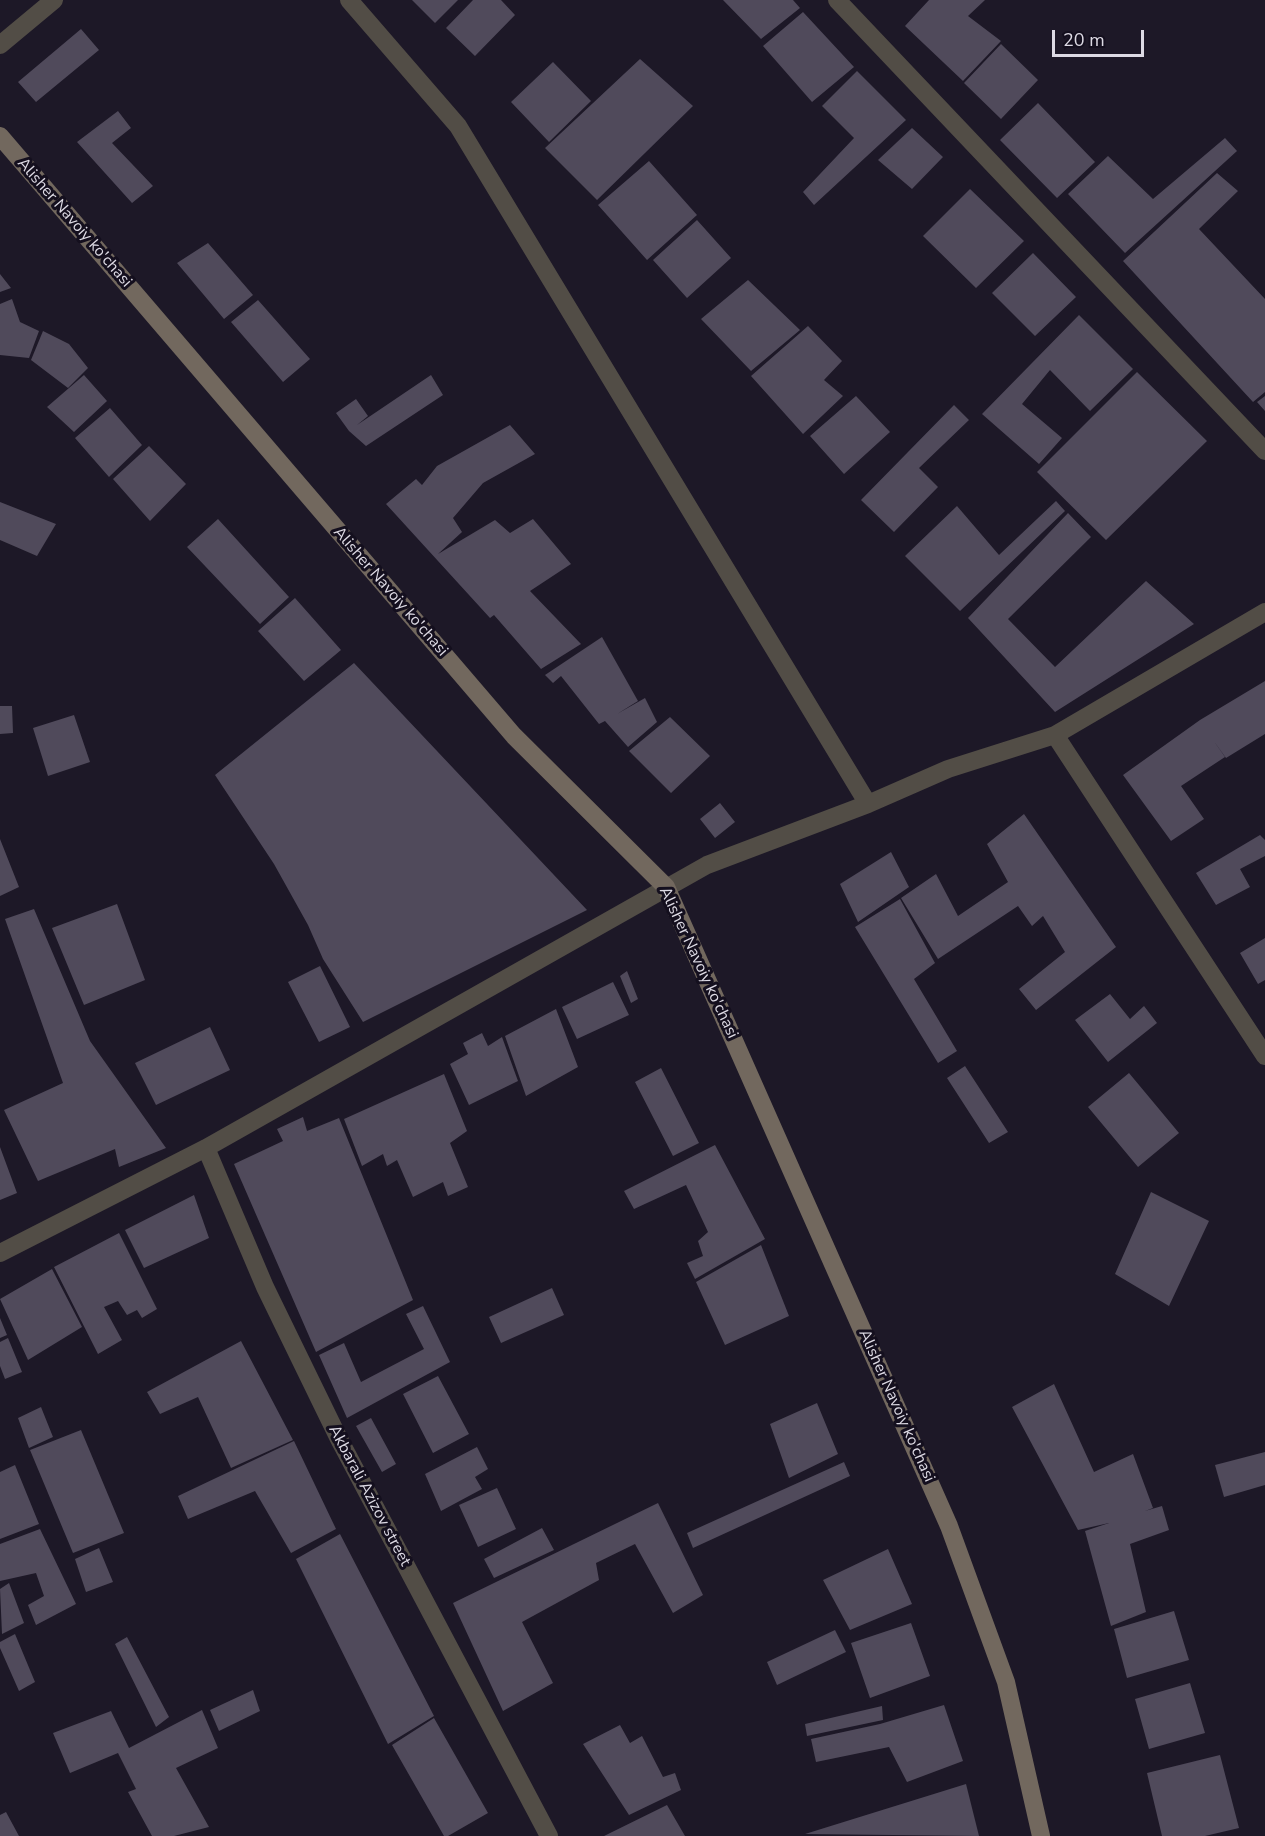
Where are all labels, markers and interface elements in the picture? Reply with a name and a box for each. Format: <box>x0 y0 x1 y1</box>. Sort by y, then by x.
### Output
scale bar <box>1055 18 1146 56</box>
text: 20 m <box>1063 28 1105 52</box>
street label: Alisher Navoiy ko'chasi <box>13 154 135 292</box>
street label: Alisher Navoiy ko'chasi <box>329 523 451 661</box>
street label: Alisher Navoiy ko'chasi <box>654 884 742 1042</box>
street label: Alisher Navoiy ko'chasi <box>854 1327 938 1485</box>
street label: Akbarali Azizov street <box>324 1422 414 1570</box>

